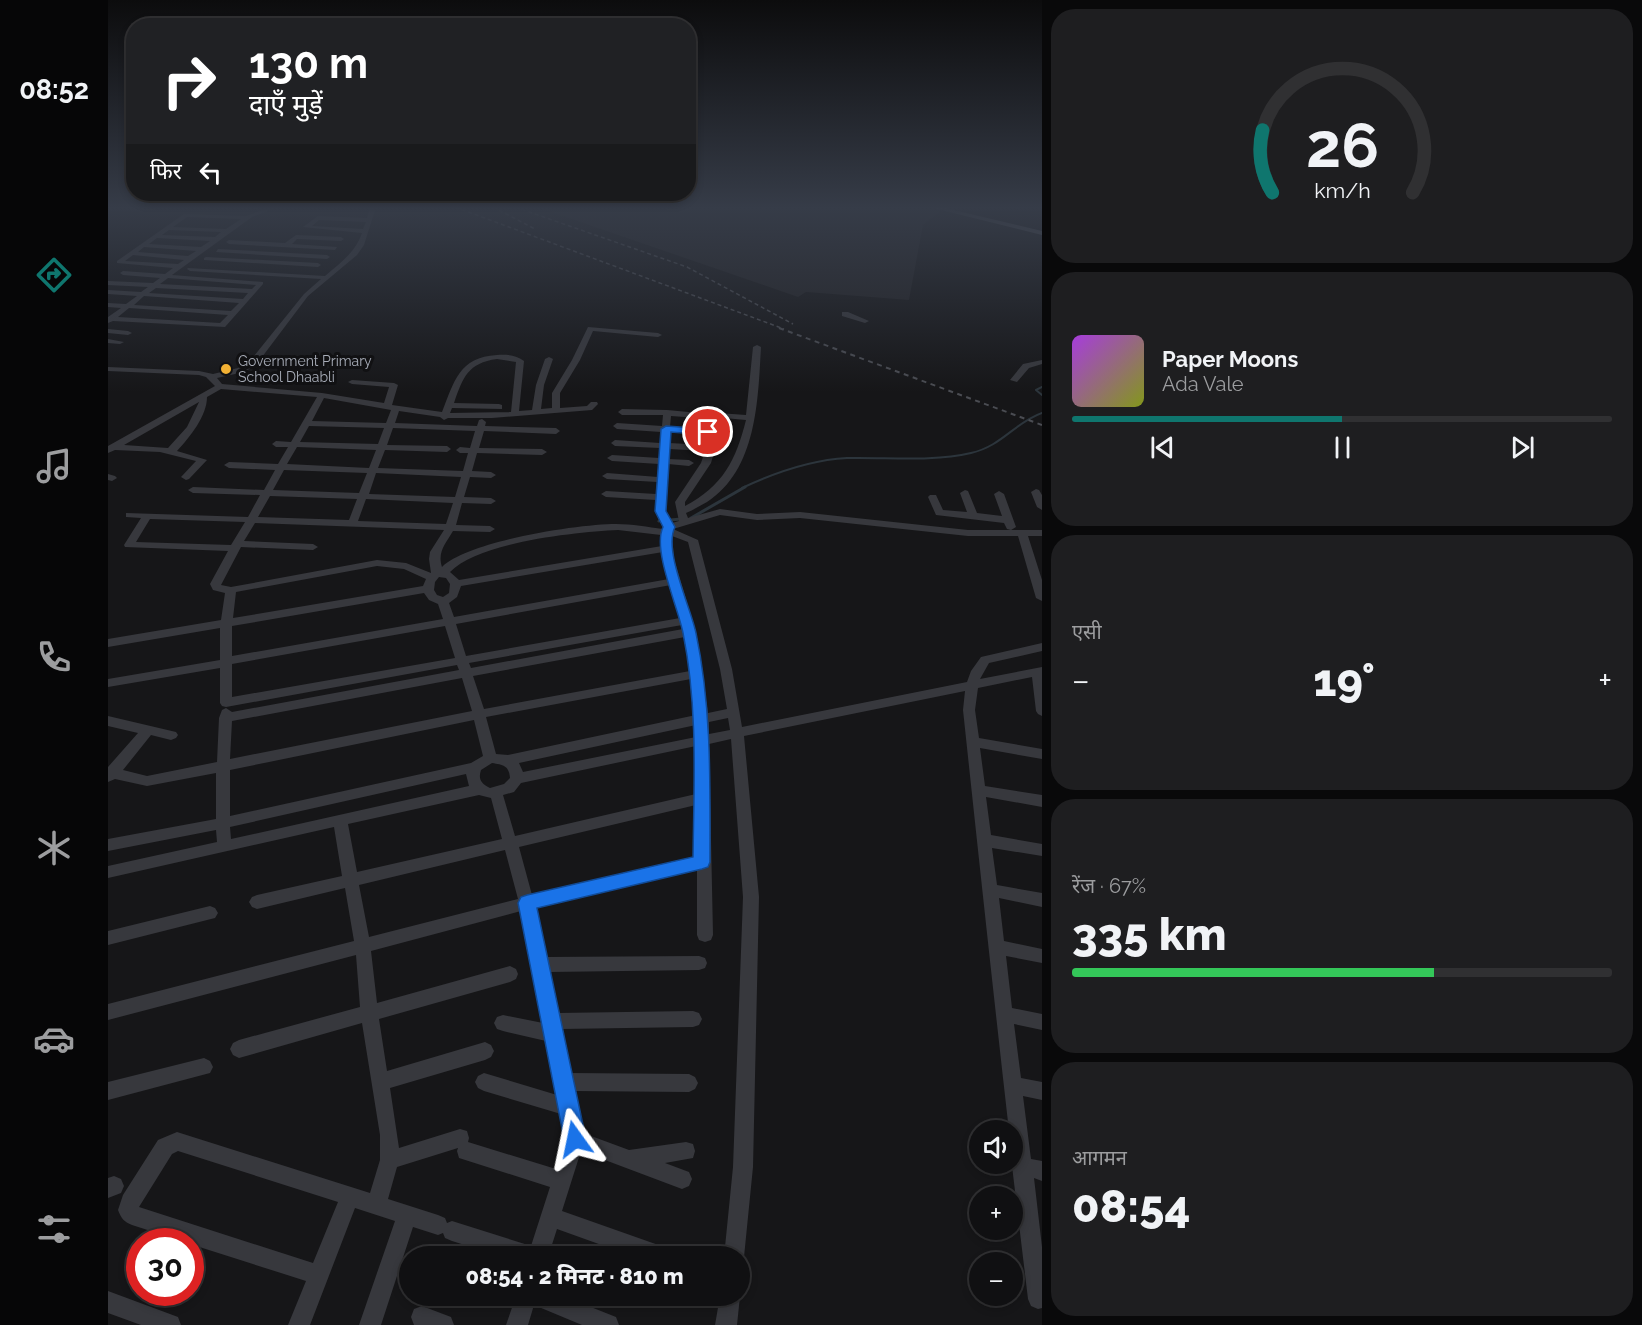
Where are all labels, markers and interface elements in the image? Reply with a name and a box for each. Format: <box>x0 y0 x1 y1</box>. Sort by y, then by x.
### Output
text: 130 m <box>249 39 368 88</box>
icon: right <box>150 42 228 120</box>
text: 08:52 <box>19 74 89 105</box>
text: दाएँ मुड़ें <box>249 89 323 120</box>
text: 26 <box>1305 108 1379 182</box>
icon: left <box>194 156 227 189</box>
text: फिर <box>150 158 182 184</box>
text: km/h <box>1314 178 1370 203</box>
icon: directions <box>33 254 75 296</box>
text: Paper Moons <box>1162 346 1298 372</box>
place label: Government Primary School Dhaabli <box>238 353 372 385</box>
marker: Government Primary School Dhaabli <box>219 362 233 376</box>
text: Ada Vale <box>1162 372 1244 396</box>
pin <box>682 406 733 457</box>
icon: arrive <box>691 415 724 448</box>
icon: previous <box>1146 431 1179 464</box>
icon: pause <box>1326 431 1359 464</box>
icon: next <box>1506 431 1539 464</box>
icon: music <box>33 445 75 487</box>
text: एसी <box>1072 620 1102 644</box>
icon: phone <box>33 636 75 678</box>
text: 19° <box>1313 654 1375 707</box>
text: − <box>1072 661 1090 700</box>
text: + <box>1598 661 1612 700</box>
icon: climate <box>33 827 75 869</box>
text: रेंज · 67% <box>1072 874 1146 898</box>
text: 335 km <box>1072 908 1227 961</box>
icon: car <box>33 1018 75 1060</box>
position arrow <box>543 1107 607 1171</box>
map controls <box>969 1120 1023 1306</box>
button: sound <box>969 1120 1023 1174</box>
text: आगमन <box>1072 1146 1127 1170</box>
text: 08:54 <box>1072 1180 1190 1233</box>
button: + <box>969 1186 1023 1240</box>
icon: filters <box>33 1208 75 1250</box>
speed limit sign: 30 <box>126 1228 204 1306</box>
button: − <box>969 1252 1023 1306</box>
text: 08:54 · 2 मिनट · 810 m <box>465 1263 684 1289</box>

